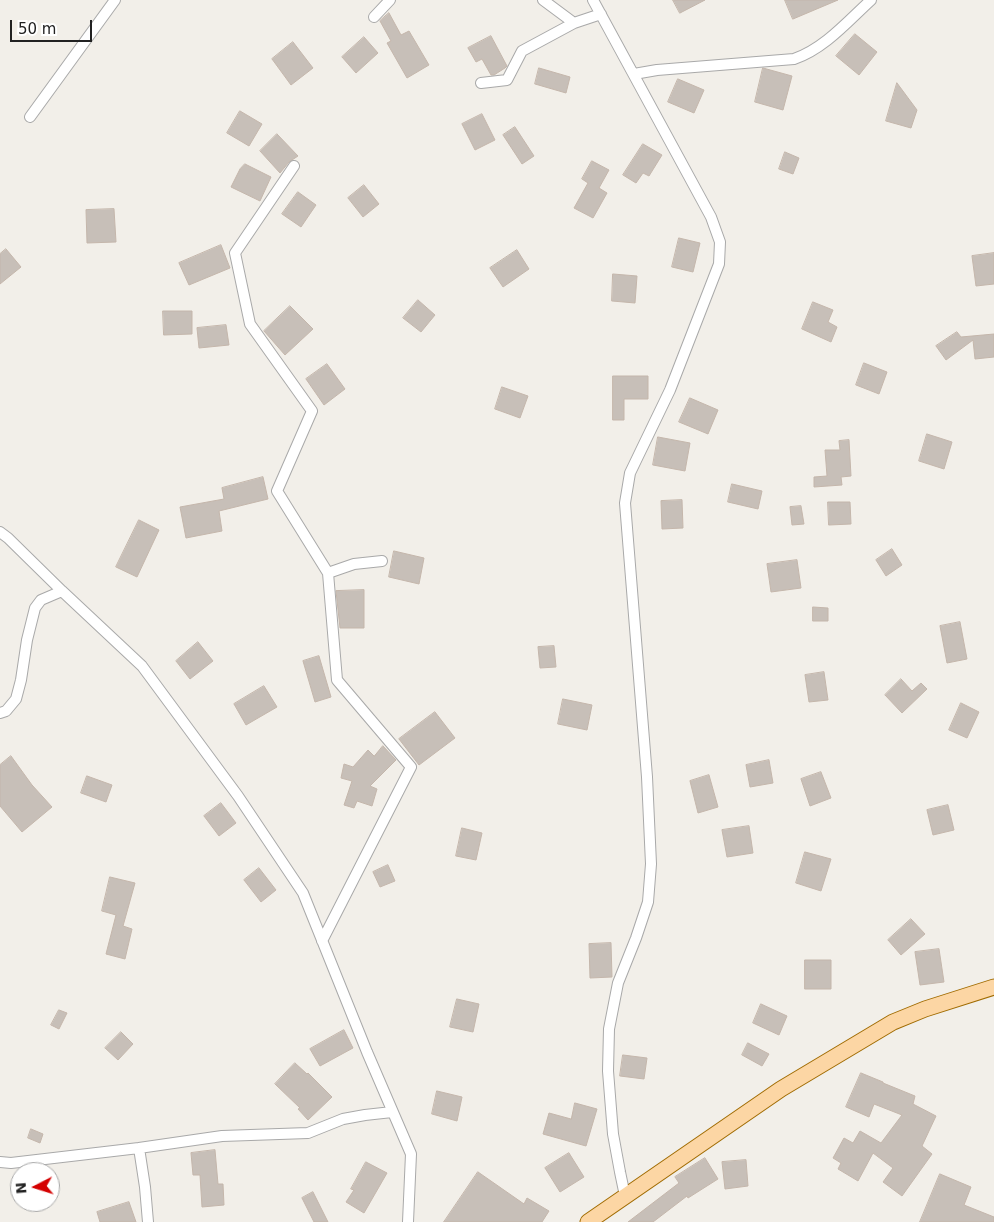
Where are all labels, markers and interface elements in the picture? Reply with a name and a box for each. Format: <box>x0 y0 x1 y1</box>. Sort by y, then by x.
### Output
scale bar <box>12 10 95 42</box>
text: 50 m <box>18 20 56 38</box>
north arrow <box>10 1162 60 1212</box>
text: N <box>13 1182 30 1195</box>

